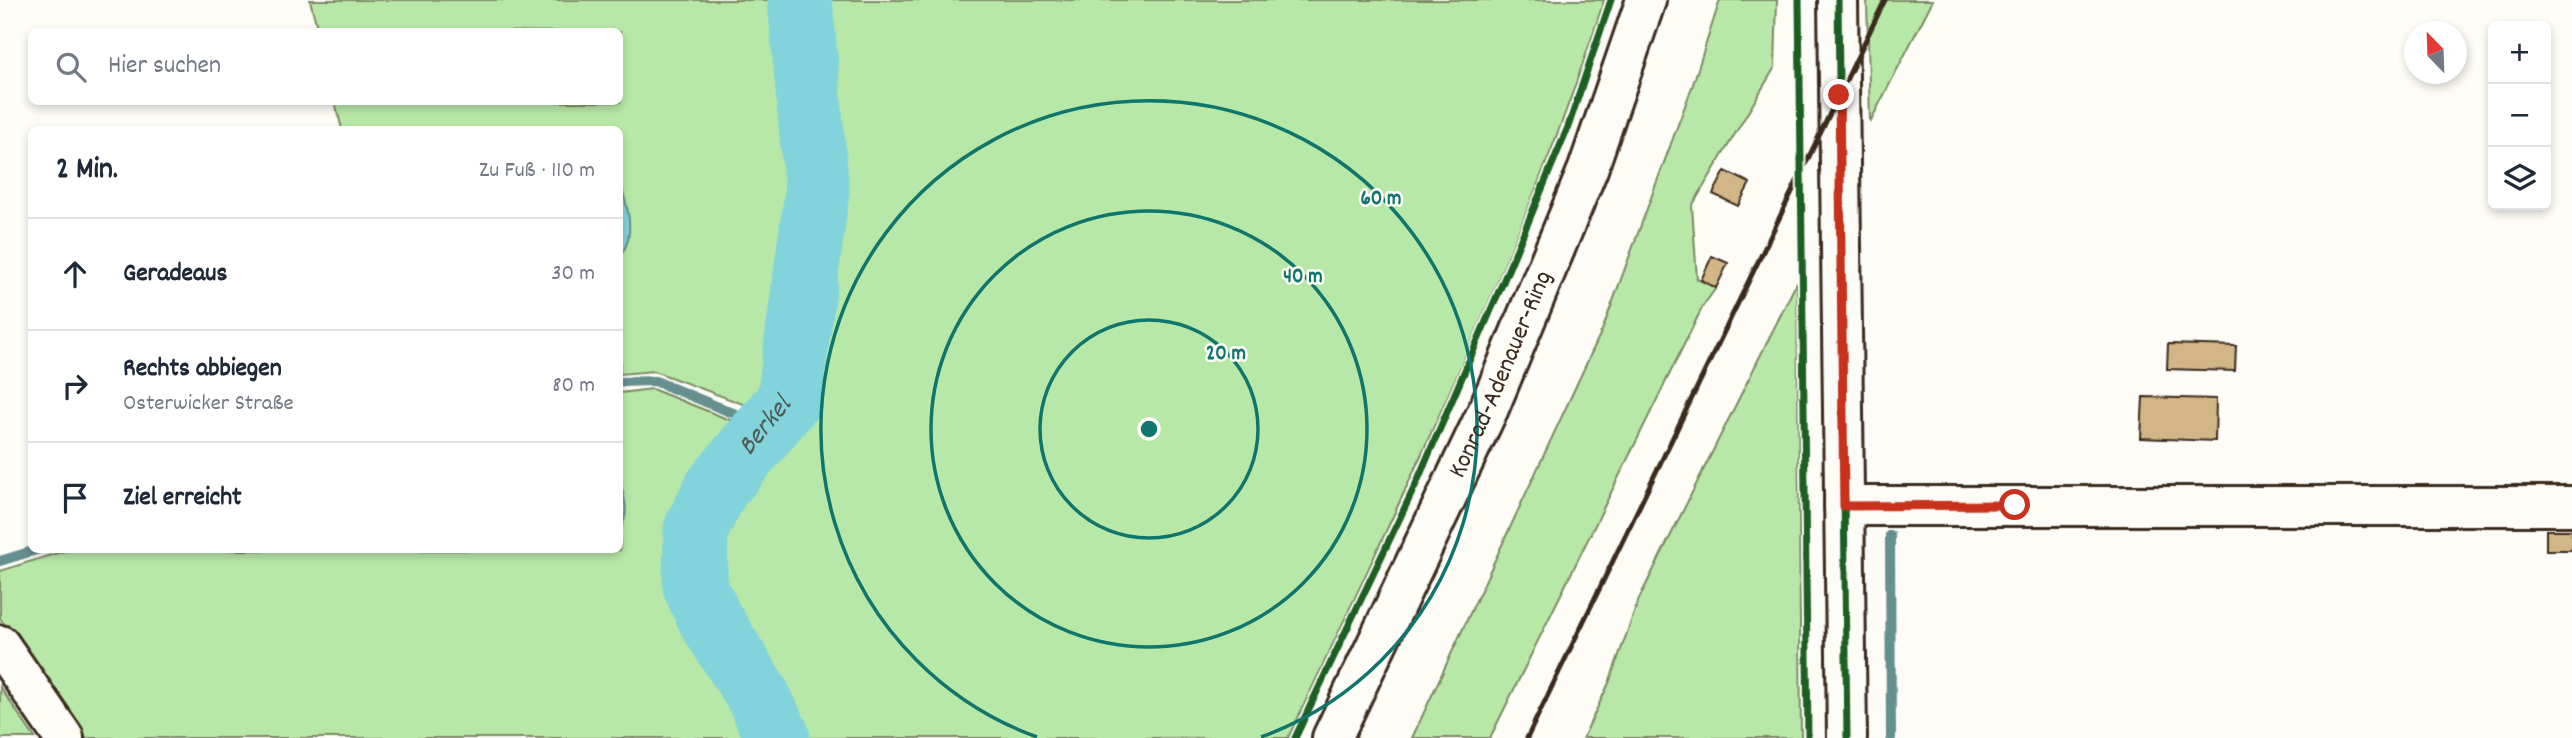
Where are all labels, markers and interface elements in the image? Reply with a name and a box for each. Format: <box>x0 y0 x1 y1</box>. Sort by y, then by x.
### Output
north arrow <box>2404 21 2467 84</box>
map controls <box>2488 21 2551 210</box>
button: + <box>2488 21 2551 84</box>
search box <box>28 28 623 105</box>
icon: search <box>52 48 90 86</box>
text: Hier suchen <box>108 48 221 85</box>
route end <box>1823 79 1854 110</box>
button: − <box>2488 84 2551 147</box>
button: layers <box>2488 147 2551 210</box>
text: 2 Min. <box>56 150 118 193</box>
text: Zu Fuß · 110 m <box>479 155 595 188</box>
text: 60 m <box>1361 185 1401 215</box>
icon: ahead <box>56 255 94 293</box>
text: Geradeaus <box>123 256 227 293</box>
text: 30 m <box>551 258 595 291</box>
text: 40 m <box>1283 263 1323 293</box>
street label: Konrad-Adenauer-Ring <box>1440 265 1562 484</box>
text: 20 m <box>1206 340 1246 370</box>
text: Rechts abbiegen <box>123 351 282 388</box>
icon: right <box>56 367 94 405</box>
text: 80 m <box>552 370 595 403</box>
water label: Berkel <box>730 387 805 466</box>
text: Osterwicker Straße <box>123 388 294 421</box>
centre of rings <box>1137 417 1161 441</box>
icon: arrive <box>56 479 94 517</box>
text: Ziel erreicht <box>123 480 242 517</box>
route start <box>1999 489 2030 520</box>

